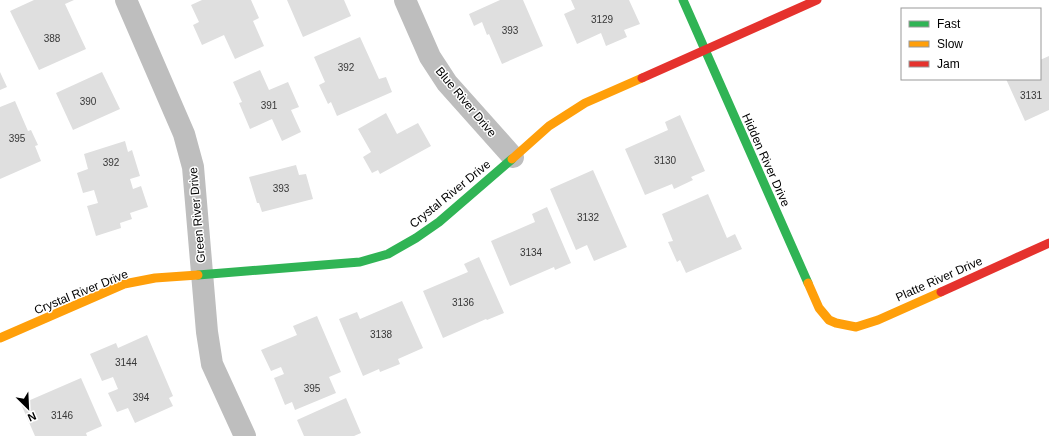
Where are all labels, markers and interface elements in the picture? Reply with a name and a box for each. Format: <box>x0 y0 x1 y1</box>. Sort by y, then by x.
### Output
legend <box>901 8 1041 80</box>
house number: 3129 <box>591 14 614 25</box>
text: Fast <box>937 17 961 31</box>
house number: 393 <box>502 25 519 36</box>
house number: 388 <box>44 33 61 44</box>
text: Slow <box>937 37 963 51</box>
text: Jam <box>937 57 960 71</box>
house number: 392 <box>338 62 355 73</box>
street label: Blue River Drive <box>433 64 499 140</box>
house number: 3131 <box>1020 90 1043 101</box>
house number: 390 <box>80 96 97 107</box>
house number: 391 <box>261 100 278 111</box>
street label: Hidden River Drive <box>739 111 793 209</box>
house number: 395 <box>9 133 26 144</box>
house number: 3130 <box>654 155 677 166</box>
house number: 392 <box>103 157 120 168</box>
street label: Crystal River Drive <box>407 157 494 231</box>
street label: Green River Drive <box>186 166 208 263</box>
house number: 393 <box>273 183 290 194</box>
house number: 3132 <box>577 212 600 223</box>
house number: 3134 <box>520 247 543 258</box>
street label: Platte River Drive <box>894 253 985 304</box>
street label: Crystal River Drive <box>32 267 130 317</box>
house number: 3136 <box>452 297 475 308</box>
house number: 3138 <box>370 329 393 340</box>
house number: 3144 <box>115 357 138 368</box>
house number: 395 <box>304 383 321 394</box>
north arrow <box>8 388 48 428</box>
house number: 394 <box>133 392 150 403</box>
text: N <box>26 410 38 424</box>
house number: 3146 <box>51 410 74 421</box>

